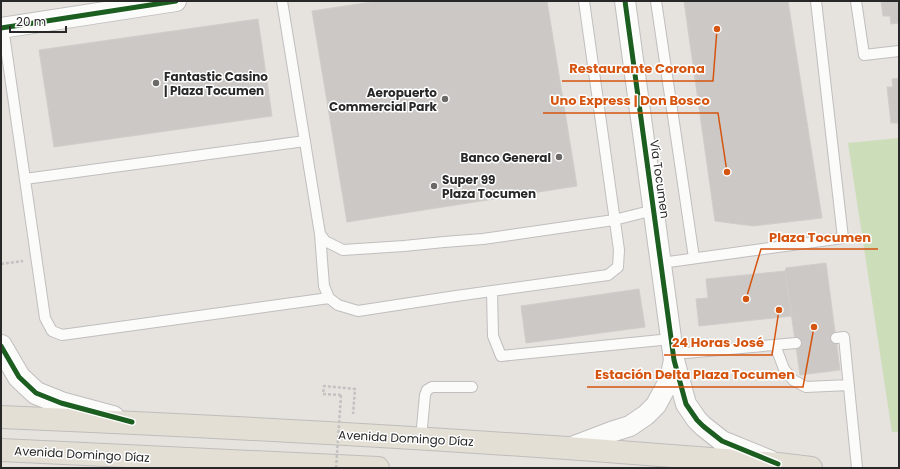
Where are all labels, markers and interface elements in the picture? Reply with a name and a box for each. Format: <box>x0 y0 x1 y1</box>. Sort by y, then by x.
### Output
scale bar <box>10 8 66 34</box>
text: 20 m <box>16 13 46 30</box>
callout: Restaurante Corona <box>562 56 713 81</box>
text: Restaurante Corona <box>569 59 705 78</box>
place label: Fantastic Casino | Plaza Tocumen <box>164 68 268 99</box>
marker: Fantastic Casino | Plaza Tocumen <box>151 78 161 88</box>
place label: Aeropuerto Commercial Park <box>329 84 438 115</box>
callout: Uno Express | Don Bosco <box>543 88 718 113</box>
text: Uno Express | Don Bosco <box>550 91 710 110</box>
marker: Aeropuerto Commercial Park <box>440 94 450 104</box>
street label: Vía Tocumen <box>646 139 674 219</box>
place label: Banco General <box>461 149 551 166</box>
marker: Banco General <box>554 152 564 162</box>
place label: Super 99 Plaza Tocumen <box>442 171 536 202</box>
marker: Super 99 Plaza Tocumen <box>429 181 439 191</box>
callout: Plaza Tocumen <box>761 224 878 249</box>
text: Plaza Tocumen <box>769 228 871 247</box>
callout: 24 Horas José <box>664 330 772 355</box>
text: 24 Horas José <box>672 333 764 352</box>
callout: Estación Delta Plaza Tocumen <box>587 362 803 387</box>
text: Estación Delta Plaza Tocumen <box>595 365 795 384</box>
street label: Avenida Domingo Díaz <box>338 426 474 450</box>
street label: Avenida Domingo Díaz <box>14 442 150 466</box>

